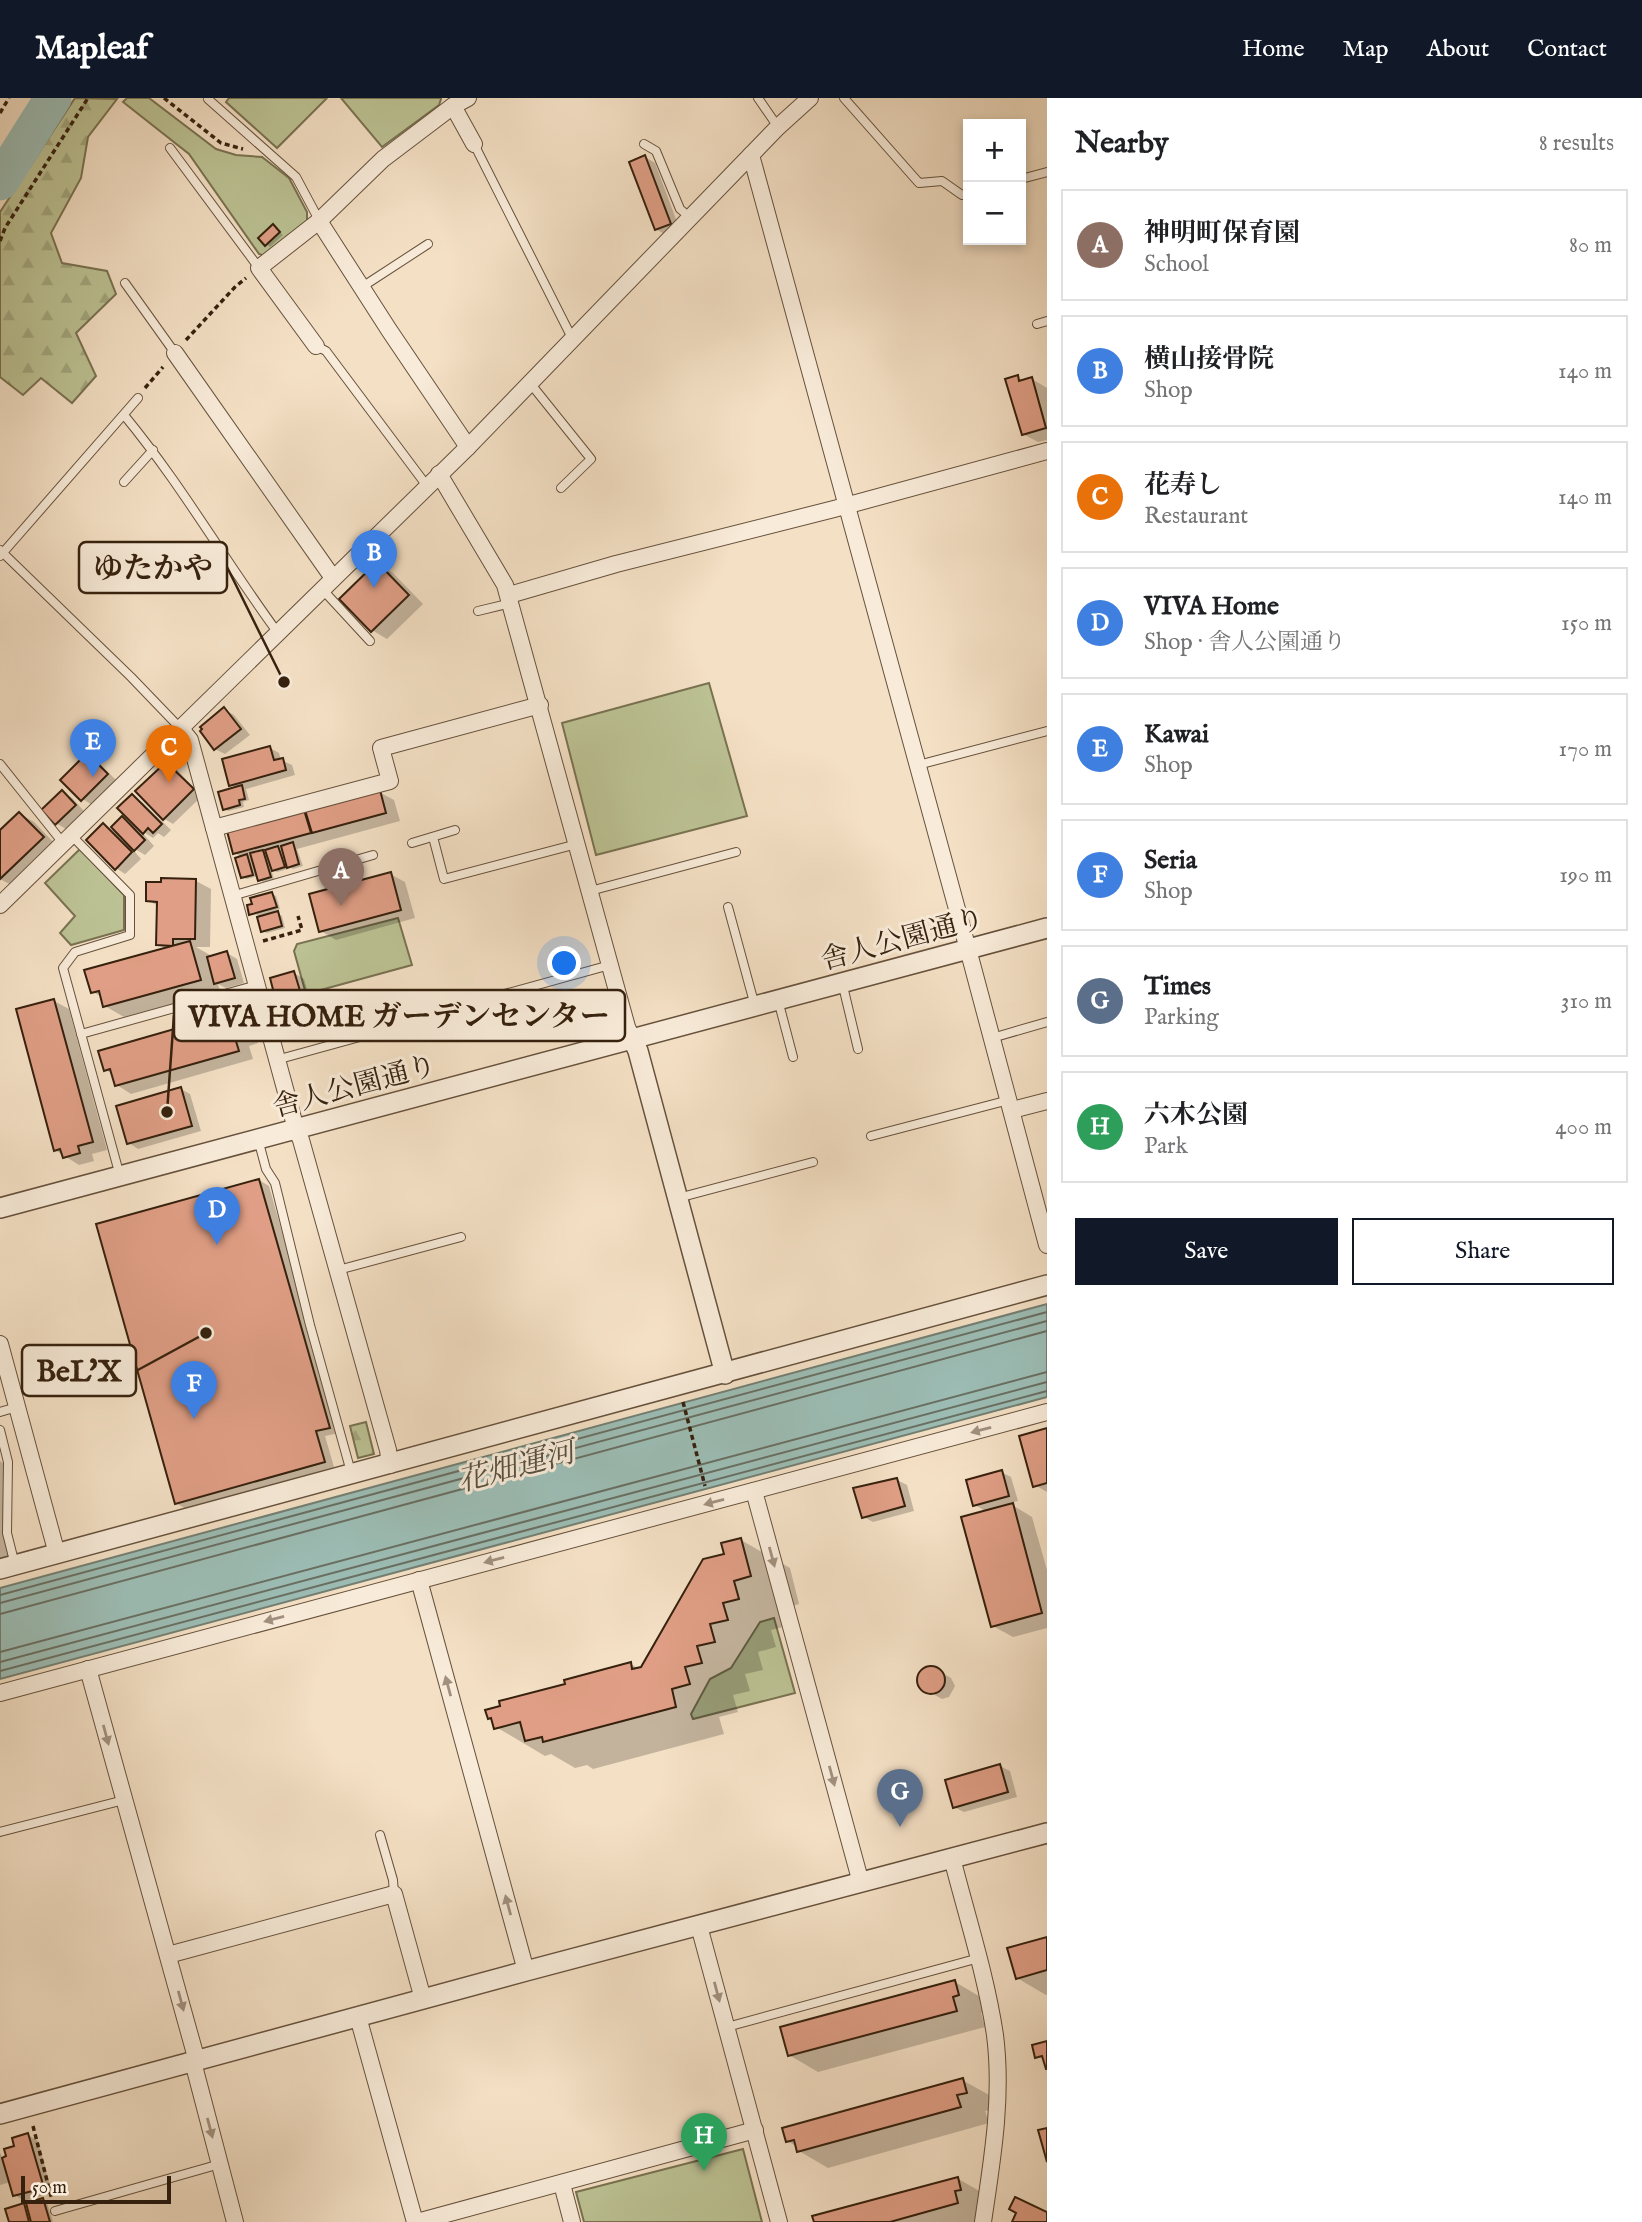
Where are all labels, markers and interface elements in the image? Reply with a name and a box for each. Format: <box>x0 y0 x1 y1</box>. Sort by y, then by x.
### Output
text: Mapleaf <box>35 28 148 70</box>
text: Home <box>1242 34 1305 65</box>
text: Map <box>1343 34 1389 65</box>
text: About <box>1427 34 1489 65</box>
text: Contact <box>1527 34 1607 65</box>
map controls <box>963 119 1026 245</box>
button: + <box>963 119 1026 182</box>
text: Nearby <box>1075 125 1168 163</box>
text: 8 results <box>1539 129 1614 158</box>
button: − <box>963 182 1026 245</box>
text: 神明町保育園 <box>1144 217 1300 250</box>
text: A <box>1092 231 1108 260</box>
text: 80 m <box>1569 231 1612 260</box>
text: School <box>1144 250 1209 279</box>
text: 横山接骨院 <box>1144 343 1274 376</box>
text: B <box>1092 357 1108 386</box>
text: 140 m <box>1558 357 1612 386</box>
text: Shop <box>1144 376 1193 405</box>
text: 花寿し <box>1144 469 1222 502</box>
text: C <box>1092 483 1108 512</box>
text: 140 m <box>1558 483 1612 512</box>
text: Restaurant <box>1144 502 1248 531</box>
pin: B <box>351 530 397 588</box>
callout: ゆたかや <box>79 542 227 593</box>
text: ゆたかや <box>93 551 213 589</box>
text: VIVA Home <box>1144 590 1279 623</box>
text: D <box>1091 609 1109 638</box>
text: 150 m <box>1561 609 1612 638</box>
text: Shop · 舎人公園通り <box>1144 628 1346 657</box>
text: Kawai <box>1144 718 1209 751</box>
pin: E <box>70 719 116 777</box>
pin: C <box>146 725 192 783</box>
text: E <box>1092 735 1108 764</box>
text: 170 m <box>1559 735 1612 764</box>
text: Shop <box>1144 751 1193 780</box>
text: Seria <box>1144 844 1197 877</box>
pin: A <box>318 848 364 906</box>
text: F <box>1093 861 1107 890</box>
text: 190 m <box>1559 861 1612 890</box>
text: Shop <box>1144 877 1193 906</box>
street label: 舎人公園通り <box>817 902 988 979</box>
your location <box>547 946 581 980</box>
text: Times <box>1144 970 1211 1003</box>
text: G <box>1091 987 1109 1016</box>
text: 310 m <box>1561 987 1612 1016</box>
callout: VIVA HOME ガーデンセンター <box>174 990 625 1041</box>
text: VIVA HOME ガーデンセンター <box>187 999 610 1037</box>
text: Parking <box>1144 1003 1219 1032</box>
street label: 舎人公園通り <box>269 1049 440 1126</box>
text: 六木公園 <box>1144 1099 1248 1132</box>
text: H <box>1090 1113 1110 1142</box>
text: 400 m <box>1555 1113 1612 1142</box>
text: Park <box>1144 1132 1188 1161</box>
pin: D <box>194 1187 240 1245</box>
button: Save <box>1075 1218 1338 1285</box>
button: Share <box>1352 1218 1614 1285</box>
callout: BeL'X <box>22 1345 136 1396</box>
text: BeL'X <box>36 1354 122 1392</box>
pin: F <box>171 1361 217 1419</box>
one-way arrow <box>970 1425 992 1436</box>
water label: 花畑運河 <box>454 1433 584 1502</box>
one-way arrow <box>703 1497 725 1508</box>
one-way arrow <box>767 1546 778 1568</box>
one-way arrow <box>483 1556 504 1566</box>
one-way arrow <box>263 1614 285 1625</box>
one-way arrow <box>442 1675 453 1697</box>
one-way arrow <box>101 1724 112 1746</box>
one-way arrow <box>827 1766 837 1787</box>
pin: G <box>877 1769 923 1827</box>
one-way arrow <box>503 1894 513 1915</box>
one-way arrow <box>712 1981 723 2003</box>
one-way arrow <box>176 1990 187 2012</box>
pin: H <box>681 2113 727 2171</box>
one-way arrow <box>205 2118 216 2140</box>
scale bar <box>21 2173 172 2205</box>
text: 50 m <box>32 2176 67 2200</box>

